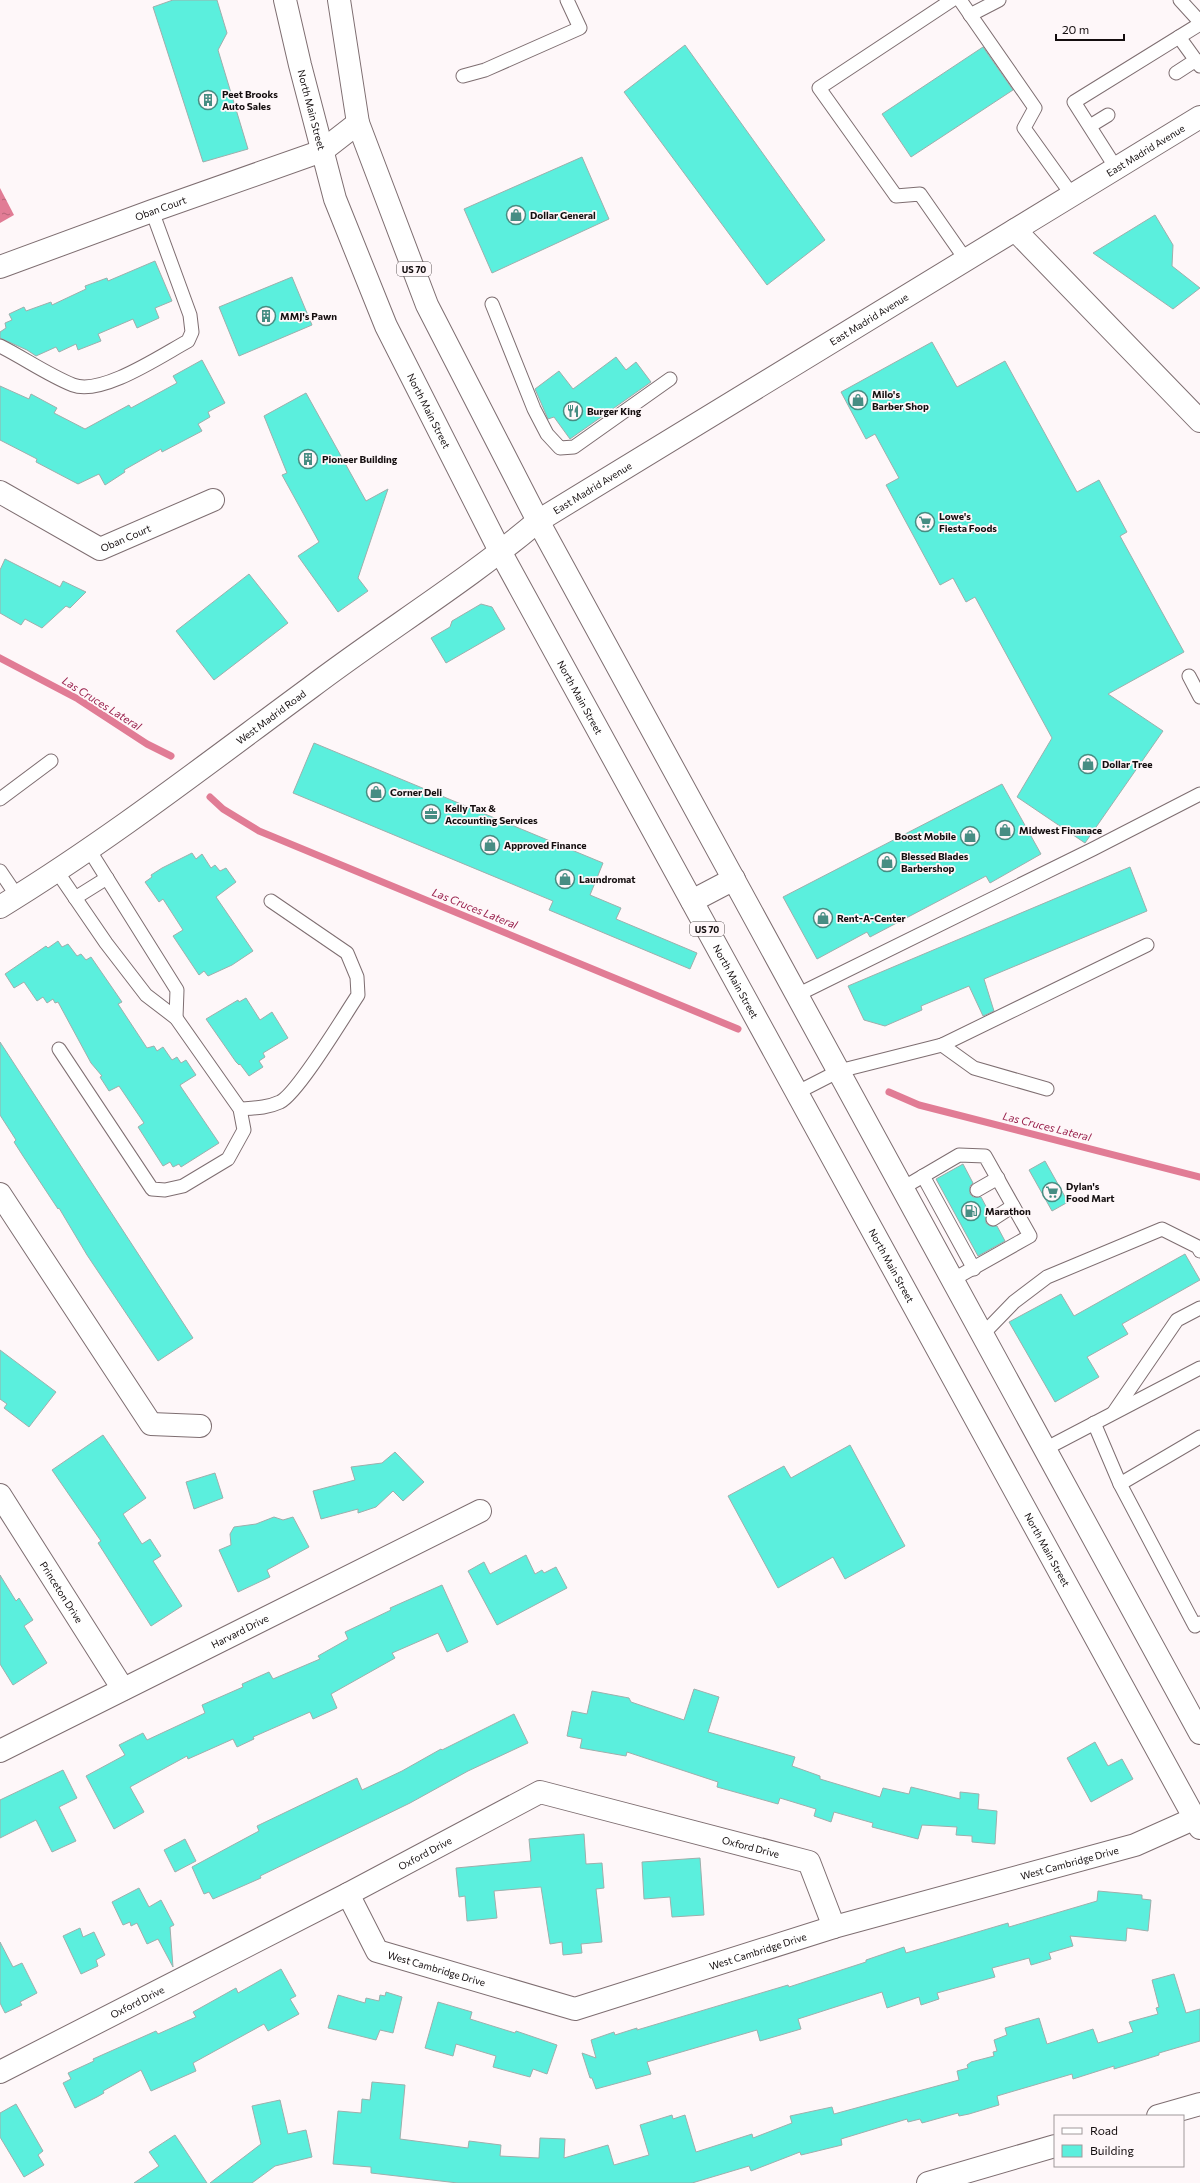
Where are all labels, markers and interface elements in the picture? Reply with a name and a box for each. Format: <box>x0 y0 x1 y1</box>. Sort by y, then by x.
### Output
scale bar <box>1056 16 1124 42</box>
text: 20 m <box>1062 22 1089 36</box>
street label: North Main Street <box>295 68 328 151</box>
place label: Peet Brooks Auto Sales <box>222 88 278 112</box>
building icon: Peet Brooks Auto Sales <box>197 89 219 111</box>
street label: East Madrid Avenue <box>1104 122 1187 179</box>
street label: Oban Court <box>133 193 188 223</box>
shop icon: Dollar General <box>505 204 527 226</box>
place label: Dollar General <box>530 209 596 221</box>
road number: US 70 <box>397 262 431 276</box>
street label: East Madrid Avenue <box>827 291 910 348</box>
building icon: MMJ's Pawn <box>255 305 277 327</box>
place label: MMJ's Pawn <box>280 310 337 322</box>
street label: North Main Street <box>405 371 453 450</box>
place label: Milo's Barber Shop <box>872 388 929 412</box>
shop icon: Milo's Barber Shop <box>847 389 869 411</box>
restaurant icon: Burger King <box>562 400 584 422</box>
place label: Burger King <box>587 405 642 417</box>
building icon: Pioneer Building <box>297 448 319 470</box>
place label: Pioneer Building <box>322 453 398 465</box>
street label: East Madrid Avenue <box>551 459 634 516</box>
place label: Lowe's Fiesta Foods <box>939 510 997 534</box>
supermarket icon: Lowe's Fiesta Foods <box>914 511 936 533</box>
street label: Oban Court <box>99 522 153 554</box>
street label: North Main Street <box>555 658 605 736</box>
water label: Las Cruces Lateral <box>60 673 144 733</box>
street label: West Madrid Road <box>234 687 308 747</box>
shop icon: Dollar Tree <box>1077 753 1099 775</box>
place label: Dollar Tree <box>1102 758 1152 770</box>
shop icon: Corner Deli <box>365 781 387 803</box>
place label: Corner Deli <box>390 786 442 798</box>
place label: Kelly Tax & Accounting Services <box>445 802 538 826</box>
office icon: Kelly Tax & Accounting Services <box>420 803 442 825</box>
shop icon: Midwest Finanace <box>994 819 1016 841</box>
place label: Midwest Finanace <box>1019 824 1102 836</box>
shop icon: Boost Mobile <box>959 825 981 847</box>
place label: Boost Mobile <box>895 830 956 842</box>
shop icon: Approved Finance <box>479 834 501 856</box>
place label: Approved Finance <box>504 839 587 851</box>
place label: Blessed Blades Barbershop <box>901 850 969 874</box>
shop icon: Blessed Blades Barbershop <box>876 851 898 873</box>
shop icon: Laundromat <box>554 868 576 890</box>
place label: Laundromat <box>579 873 636 885</box>
water label: Las Cruces Lateral <box>431 885 520 931</box>
shop icon: Rent-A-Center <box>812 907 834 929</box>
place label: Rent-A-Center <box>837 912 906 924</box>
road number: US 70 <box>690 922 724 936</box>
street label: North Main Street <box>711 942 761 1020</box>
water label: Las Cruces Lateral <box>1001 1109 1093 1143</box>
place label: Dylan's Food Mart <box>1066 1180 1115 1204</box>
supermarket icon: Dylan's Food Mart <box>1041 1181 1063 1203</box>
fuel station icon: Marathon <box>960 1200 982 1222</box>
place label: Marathon <box>985 1205 1031 1217</box>
street label: North Main Street <box>866 1226 917 1305</box>
street label: North Main Street <box>1022 1510 1072 1589</box>
street label: Princeton Drive <box>38 1559 86 1625</box>
street label: Harvard Drive <box>209 1612 270 1651</box>
street label: Oxford Drive <box>396 1834 454 1872</box>
street label: Oxford Drive <box>721 1834 781 1860</box>
street label: West Cambridge Drive <box>1019 1844 1120 1882</box>
street label: West Cambridge Drive <box>708 1930 808 1972</box>
street label: West Cambridge Drive <box>386 1948 487 1988</box>
street label: Oxford Drive <box>108 1983 166 2021</box>
legend <box>1054 2115 1184 2167</box>
text: Road <box>1090 2123 1118 2137</box>
text: Building <box>1090 2143 1134 2157</box>

